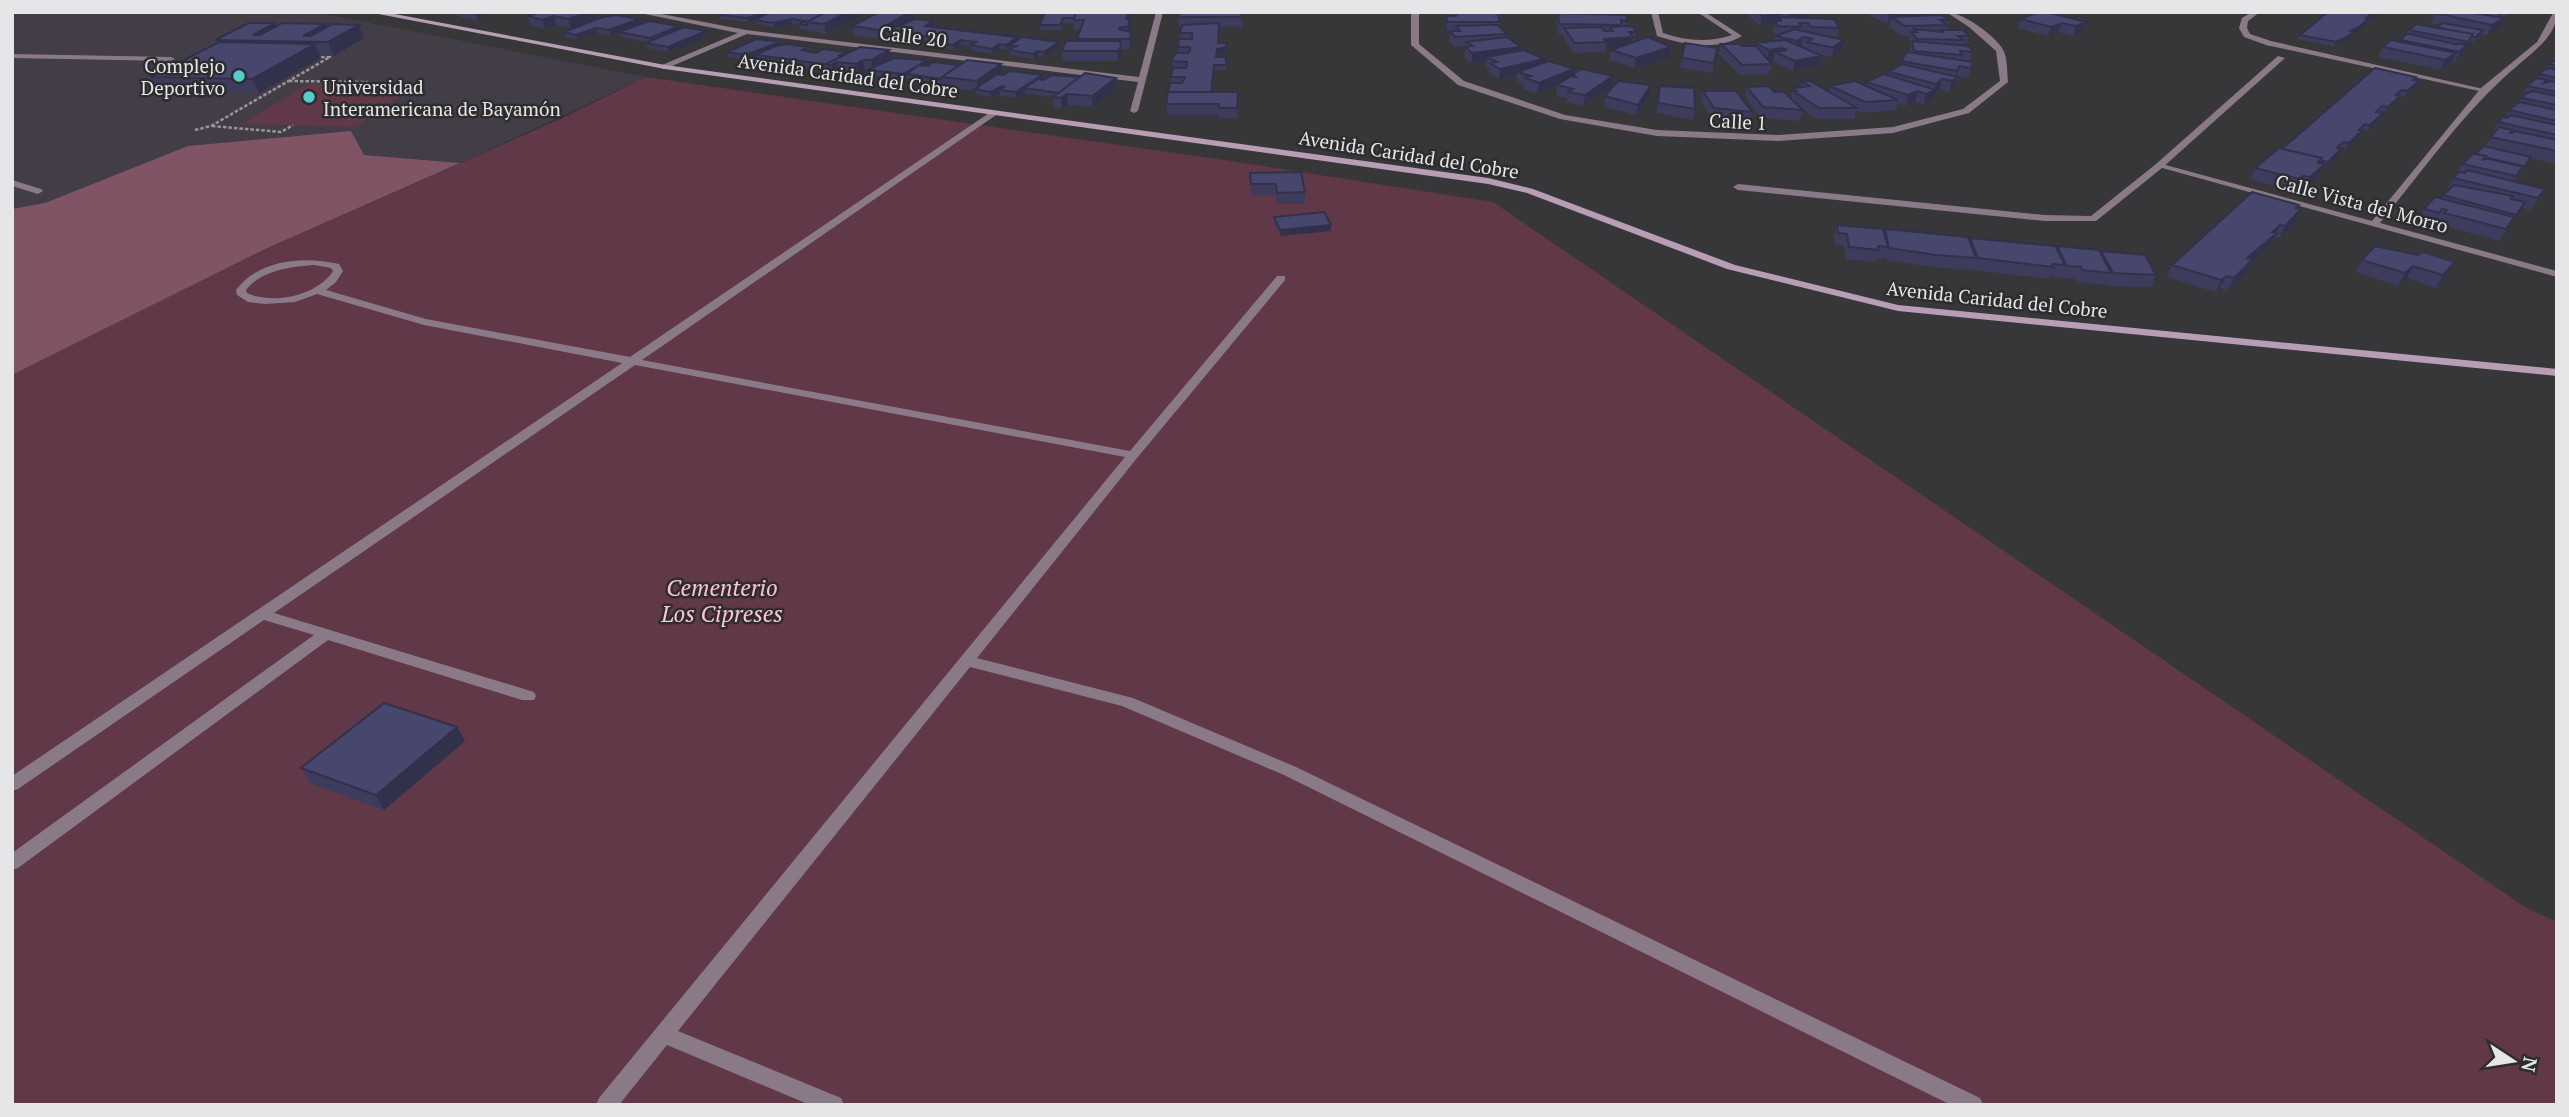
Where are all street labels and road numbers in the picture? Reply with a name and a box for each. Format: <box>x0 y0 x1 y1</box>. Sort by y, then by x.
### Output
street label: Calle 20 <box>878 19 948 53</box>
street label: Avenida Caridad del Cobre <box>736 47 960 103</box>
street label: Calle 1 <box>1709 107 1767 135</box>
street label: Avenida Caridad del Cobre <box>1297 124 1521 184</box>
street label: Calle Vista del Morro <box>2273 168 2451 238</box>
street label: Avenida Caridad del Cobre <box>1885 275 2109 323</box>

